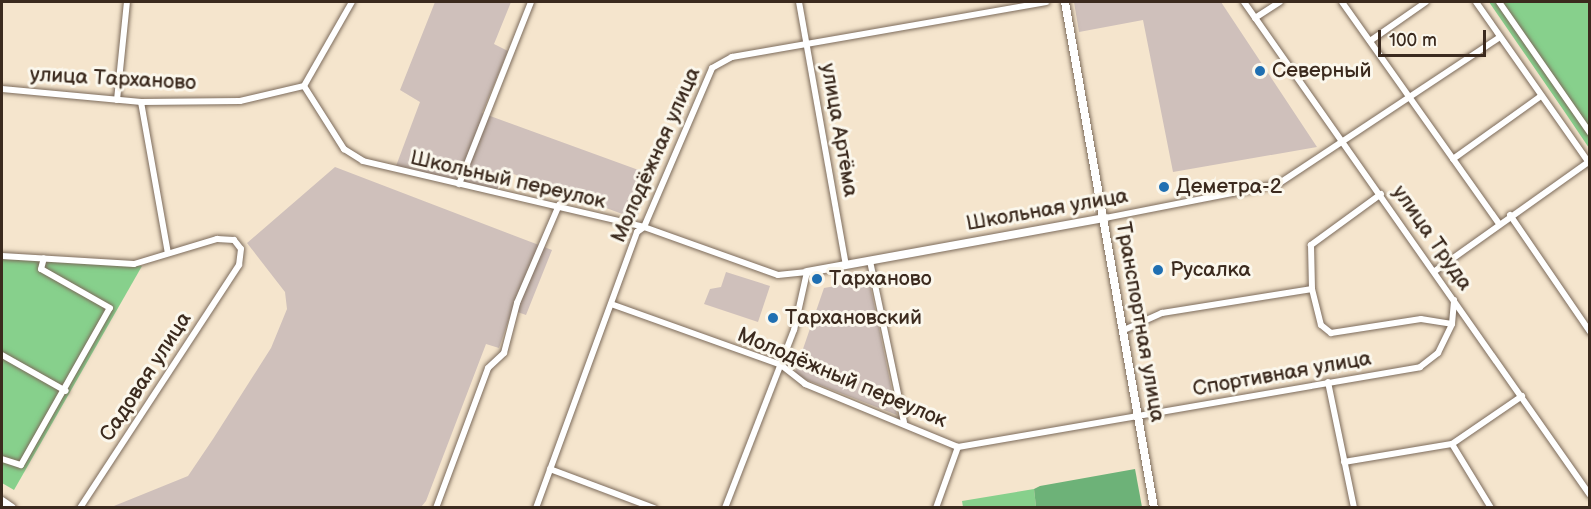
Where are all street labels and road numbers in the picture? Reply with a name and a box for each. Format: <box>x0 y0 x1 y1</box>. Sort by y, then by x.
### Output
street label: улица Артёма <box>815 61 863 199</box>
street label: улица Тарханово <box>29 62 197 96</box>
street label: Молодёжная улица <box>606 63 706 247</box>
street label: Школьный переулок <box>408 145 608 215</box>
street label: улица Труда <box>1386 181 1478 295</box>
street label: Школьная улица <box>964 183 1130 237</box>
street label: Транспортная улица <box>1110 220 1170 424</box>
street label: Садовая улица <box>95 308 197 446</box>
street label: Молодёжный переулок <box>733 322 951 434</box>
street label: Спортивная улица <box>1191 346 1373 402</box>

